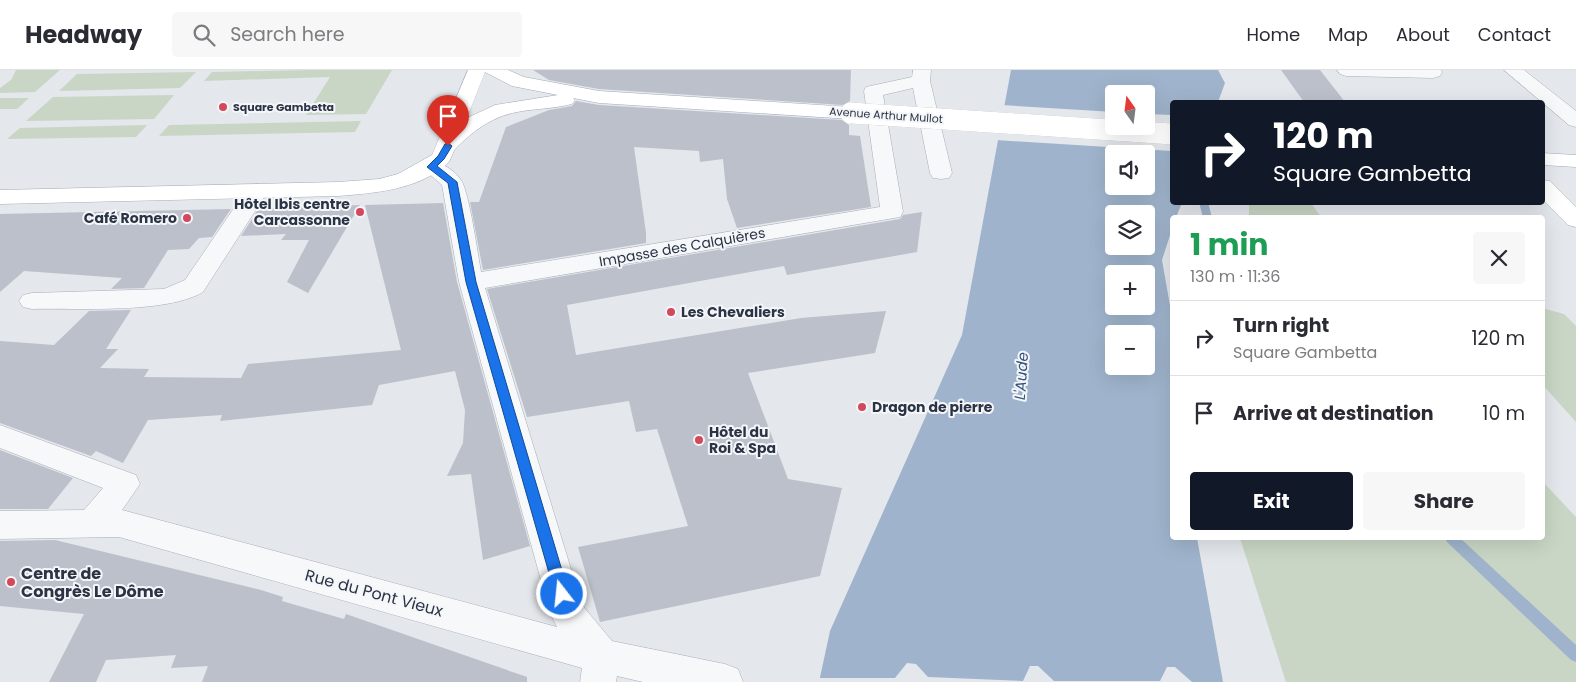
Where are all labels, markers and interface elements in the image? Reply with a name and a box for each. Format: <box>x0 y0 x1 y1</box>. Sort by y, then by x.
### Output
search box <box>172 12 522 57</box>
text: Headway <box>25 18 142 51</box>
icon: search <box>190 21 218 49</box>
text: Search here <box>230 21 345 48</box>
text: Home <box>1246 22 1300 47</box>
text: Map <box>1328 22 1368 47</box>
text: About <box>1396 22 1450 47</box>
text: Contact <box>1478 22 1551 47</box>
north arrow <box>1105 85 1155 135</box>
map controls <box>1105 85 1155 375</box>
pin <box>427 95 469 146</box>
place label: Square Gambetta <box>233 99 334 115</box>
marker: Square Gambetta <box>217 101 229 113</box>
icon: arrive <box>434 102 462 130</box>
street label: Avenue Arthur Mullot <box>829 103 943 127</box>
text: 120 m <box>1273 111 1373 160</box>
icon: right <box>1190 120 1255 185</box>
button: sound <box>1105 145 1155 195</box>
text: Square Gambetta <box>1273 158 1472 189</box>
place label: Hôtel Ibis centre Carcassonne <box>234 194 350 230</box>
button: layers <box>1105 205 1155 255</box>
marker: Hôtel Ibis centre Carcassonne <box>354 206 366 218</box>
place label: Café Romero <box>84 208 177 228</box>
marker: Café Romero <box>181 212 193 224</box>
street label: Impasse des Calquières <box>597 223 767 271</box>
text: 1 min <box>1190 223 1268 266</box>
button: close <box>1473 232 1525 284</box>
button: + <box>1105 265 1155 315</box>
text: 130 m · 11:36 <box>1190 265 1281 288</box>
place label: Les Chevaliers <box>681 302 785 322</box>
marker: Les Chevaliers <box>665 306 677 318</box>
text: Turn right <box>1233 312 1329 339</box>
icon: right <box>1190 324 1218 352</box>
button: − <box>1105 325 1155 375</box>
text: 120 m <box>1471 325 1525 352</box>
text: Square Gambetta <box>1233 341 1377 364</box>
water label: L'Aude <box>1009 351 1033 401</box>
place label: Dragon de pierre <box>872 397 993 417</box>
icon: arrive <box>1190 399 1218 427</box>
text: Arrive at destination <box>1233 400 1434 427</box>
text: 10 m <box>1482 400 1525 427</box>
marker: Dragon de pierre <box>856 401 868 413</box>
place label: Hôtel du Roi & Spa <box>709 422 776 458</box>
marker: Hôtel du Roi & Spa <box>693 434 705 446</box>
button: Exit <box>1190 472 1353 530</box>
button: Share <box>1363 472 1525 530</box>
place label: Centre de Congrès Le Dôme <box>21 562 164 603</box>
street label: Rue du Pont Vieux <box>302 564 446 623</box>
position arrow <box>535 567 587 619</box>
marker: Centre de Congrès Le Dôme <box>5 576 17 588</box>

